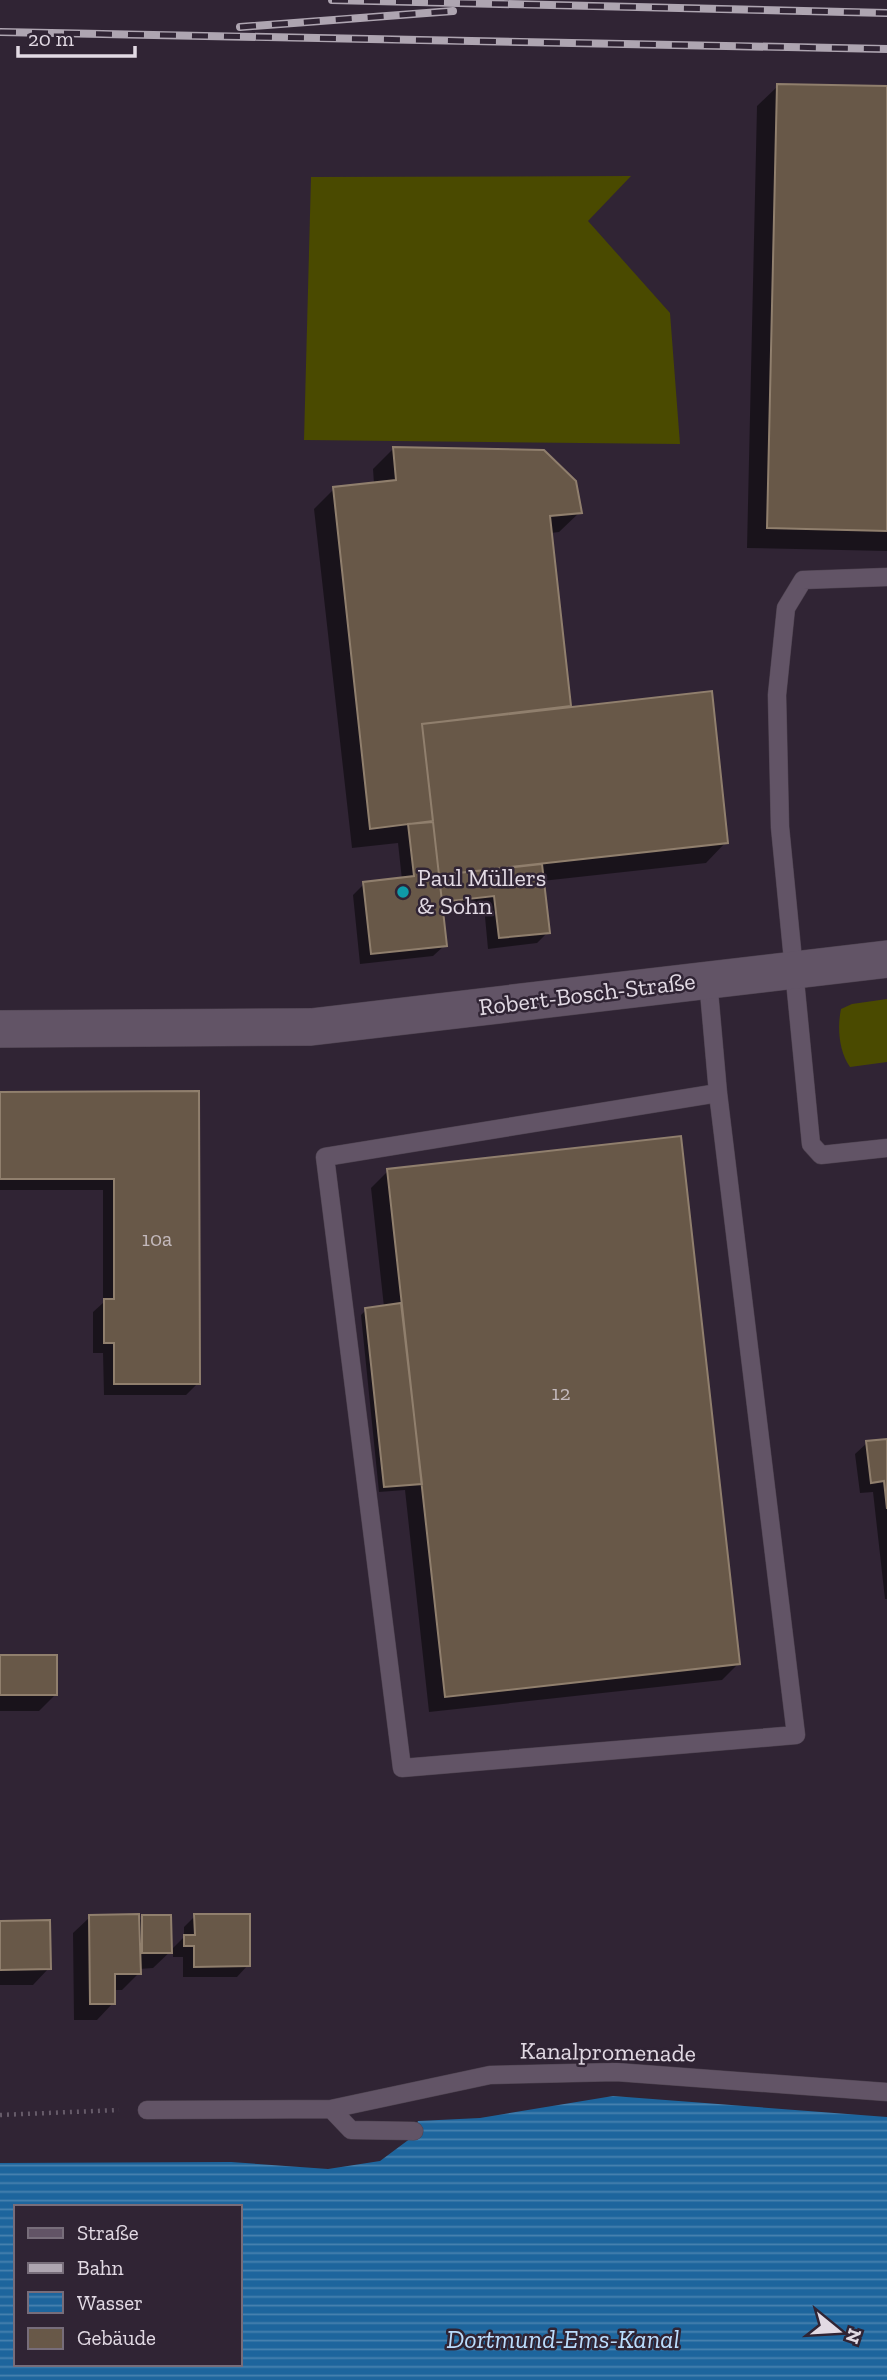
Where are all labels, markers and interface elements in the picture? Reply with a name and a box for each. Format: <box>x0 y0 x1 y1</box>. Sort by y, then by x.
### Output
scale bar <box>18 14 135 58</box>
text: 20 m <box>28 26 74 51</box>
place label: Paul Müllers & Sohn <box>417 863 546 920</box>
marker: Paul Müllers & Sohn <box>395 884 411 900</box>
street label: Robert-Bosch-Straße <box>477 966 697 1021</box>
house number: 10a <box>142 1226 172 1251</box>
house number: 12 <box>552 1380 570 1405</box>
street label: Kanalpromenade <box>520 2035 696 2068</box>
legend <box>14 2205 242 2366</box>
text: Straße <box>77 2220 139 2245</box>
text: Bahn <box>77 2255 124 2280</box>
text: Wasser <box>77 2290 143 2315</box>
north arrow <box>803 2296 873 2366</box>
water label: Dortmund-Ems-Kanal <box>446 2323 680 2355</box>
text: Gebäude <box>77 2325 156 2350</box>
text: N <box>841 2326 867 2347</box>

